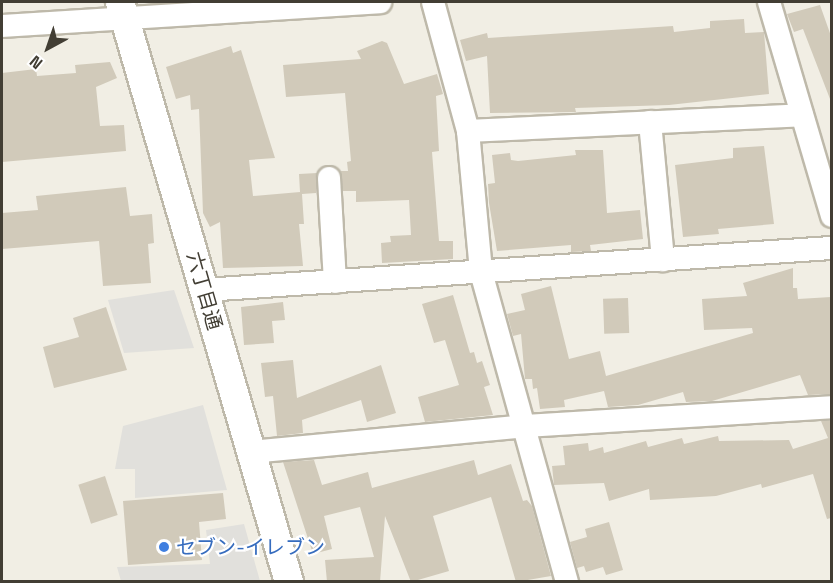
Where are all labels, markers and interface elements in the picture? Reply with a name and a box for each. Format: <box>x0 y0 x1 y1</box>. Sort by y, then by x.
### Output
north arrow <box>18 18 78 78</box>
text: N <box>25 51 47 74</box>
street label: 六丁目通 <box>181 249 227 333</box>
place label: セブン-イレブン <box>176 535 325 559</box>
marker: セブン-イレブン <box>157 540 171 554</box>

